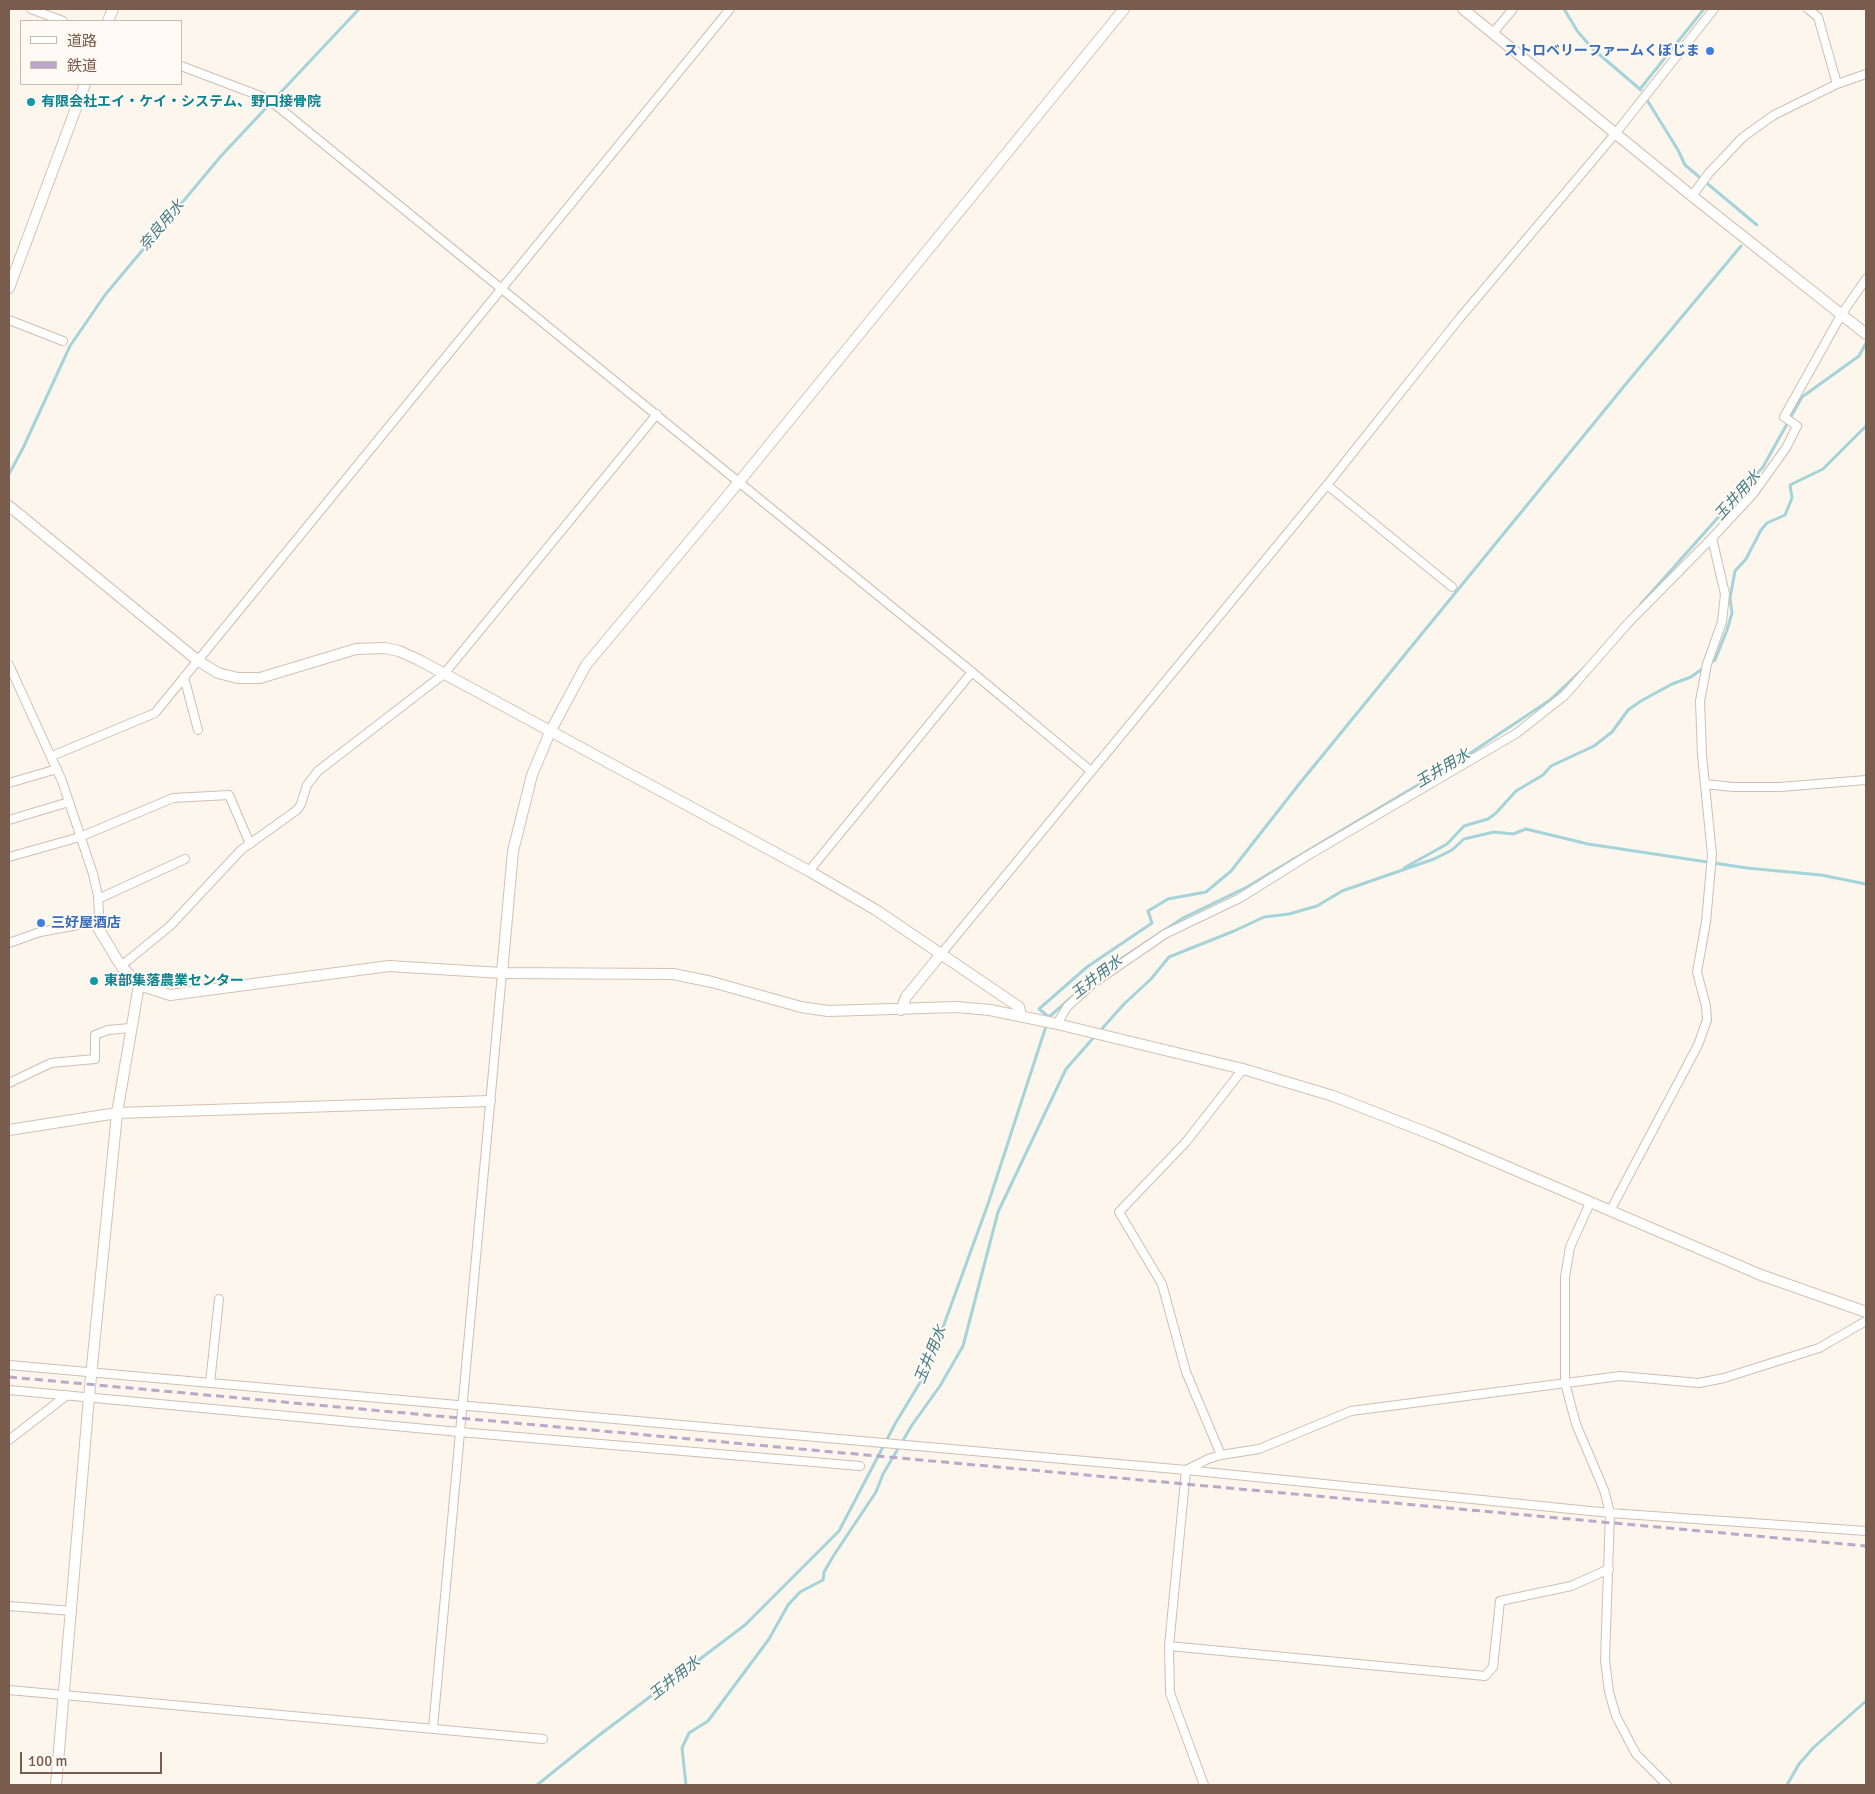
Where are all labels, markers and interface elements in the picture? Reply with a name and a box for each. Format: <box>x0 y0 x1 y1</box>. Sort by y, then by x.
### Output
legend <box>20 20 182 85</box>
text: 道路 <box>67 32 97 50</box>
place label: ストロベリーファームくぼじま <box>1504 43 1700 59</box>
marker: ストロベリーファームくぼじま <box>1704 45 1716 57</box>
text: 鉄道 <box>67 57 97 75</box>
place label: 有限会社エイ・ケイ・システム、野口接骨院 <box>41 94 321 110</box>
marker: 有限会社エイ・ケイ・システム、野口接骨院 <box>25 96 37 108</box>
water label: 奈良用水 <box>136 197 188 255</box>
water label: 玉井用水 <box>1711 468 1765 524</box>
water label: 玉井用水 <box>1413 746 1473 792</box>
place label: 三好屋酒店 <box>51 915 121 931</box>
marker: 三好屋酒店 <box>35 917 47 929</box>
water label: 玉井用水 <box>1068 952 1126 1004</box>
place label: 東部集落農業センター <box>104 973 244 989</box>
marker: 東部集落農業センター <box>88 975 100 987</box>
water label: 玉井用水 <box>911 1324 951 1386</box>
water label: 玉井用水 <box>646 1653 704 1705</box>
scale bar <box>22 1742 165 1774</box>
text: 100 m <box>28 1752 68 1770</box>

